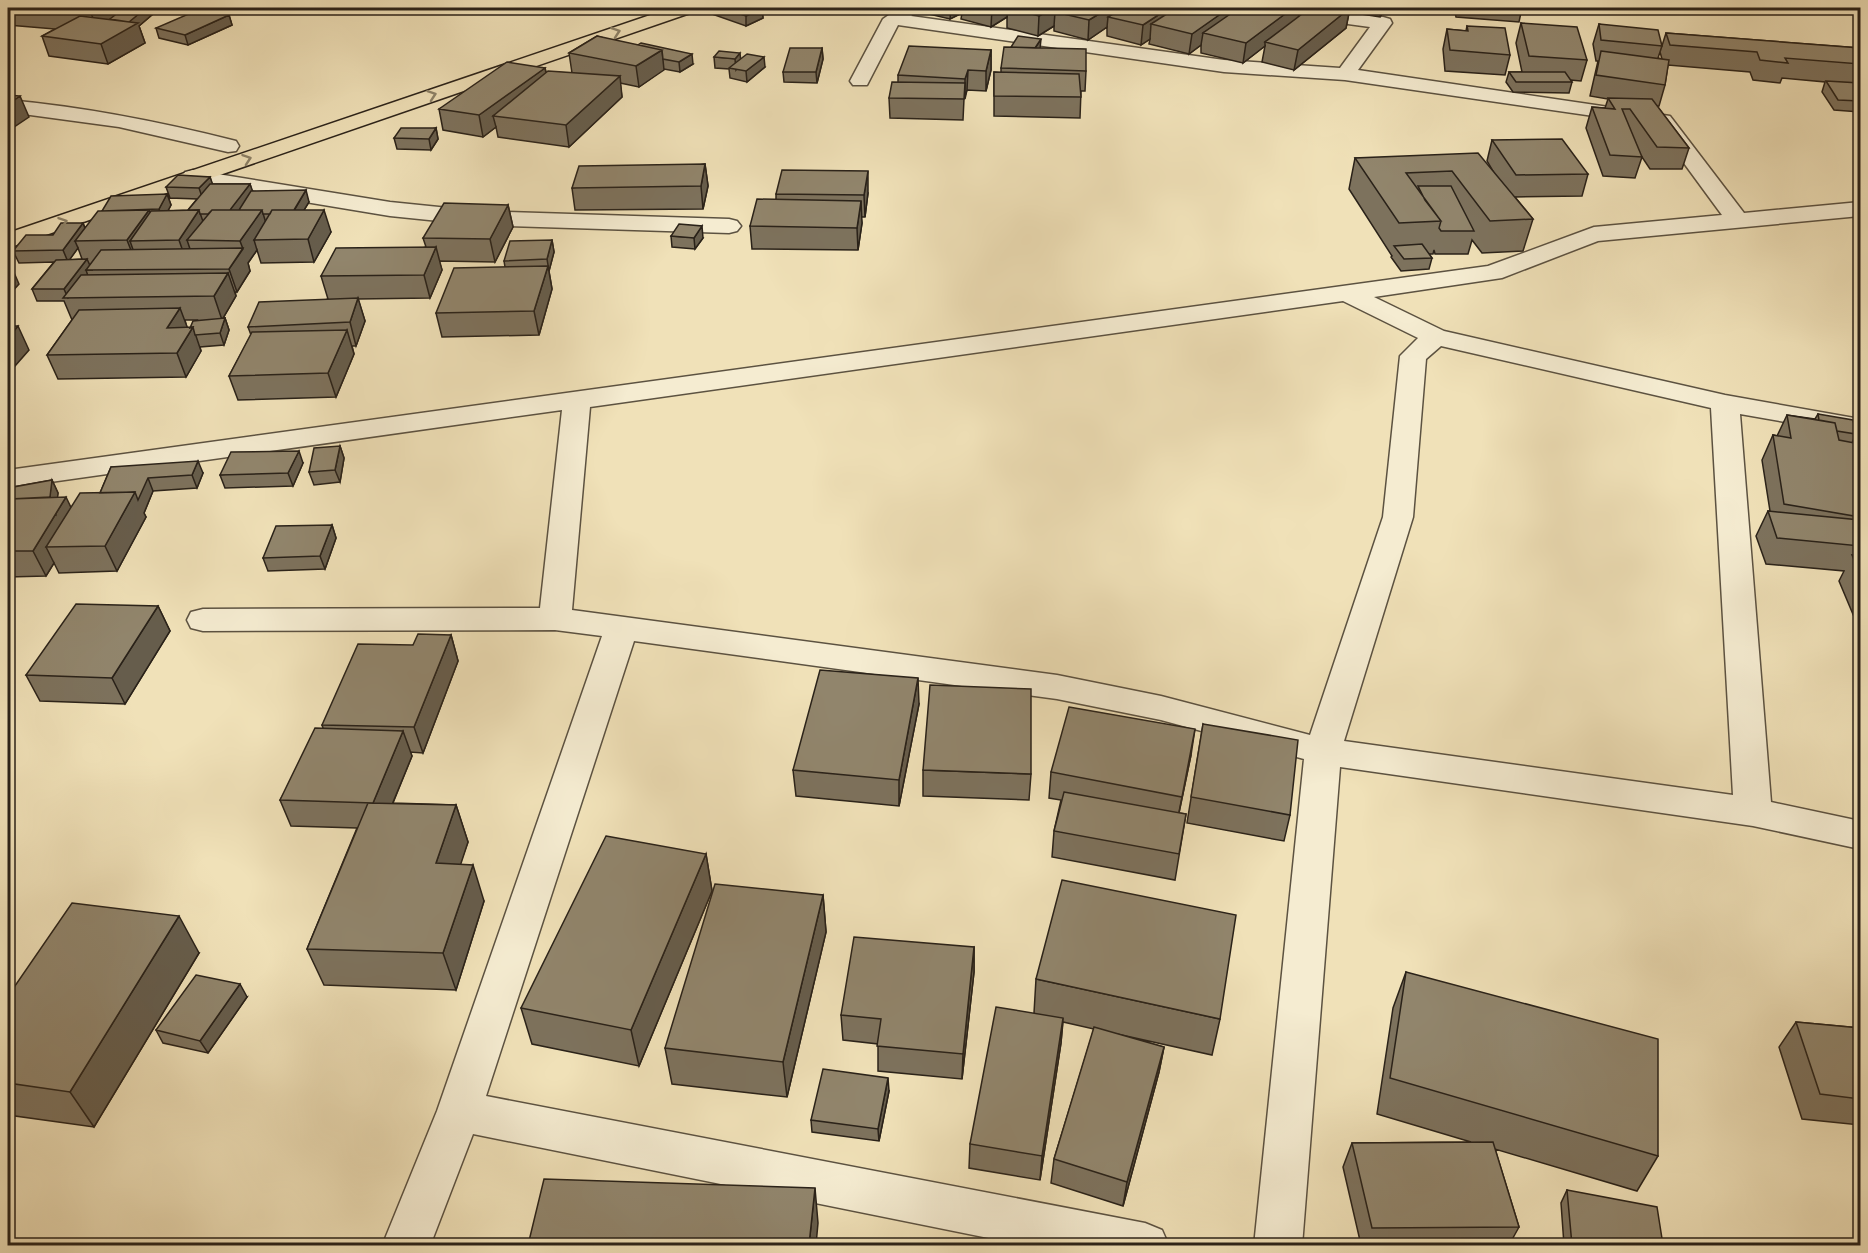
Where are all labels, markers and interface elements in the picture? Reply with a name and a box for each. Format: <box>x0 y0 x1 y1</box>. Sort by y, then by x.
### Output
one-way arrow <box>610 27 621 39</box>
one-way arrow <box>426 90 436 103</box>
one-way arrow <box>241 153 252 166</box>
one-way arrow <box>57 217 68 230</box>

